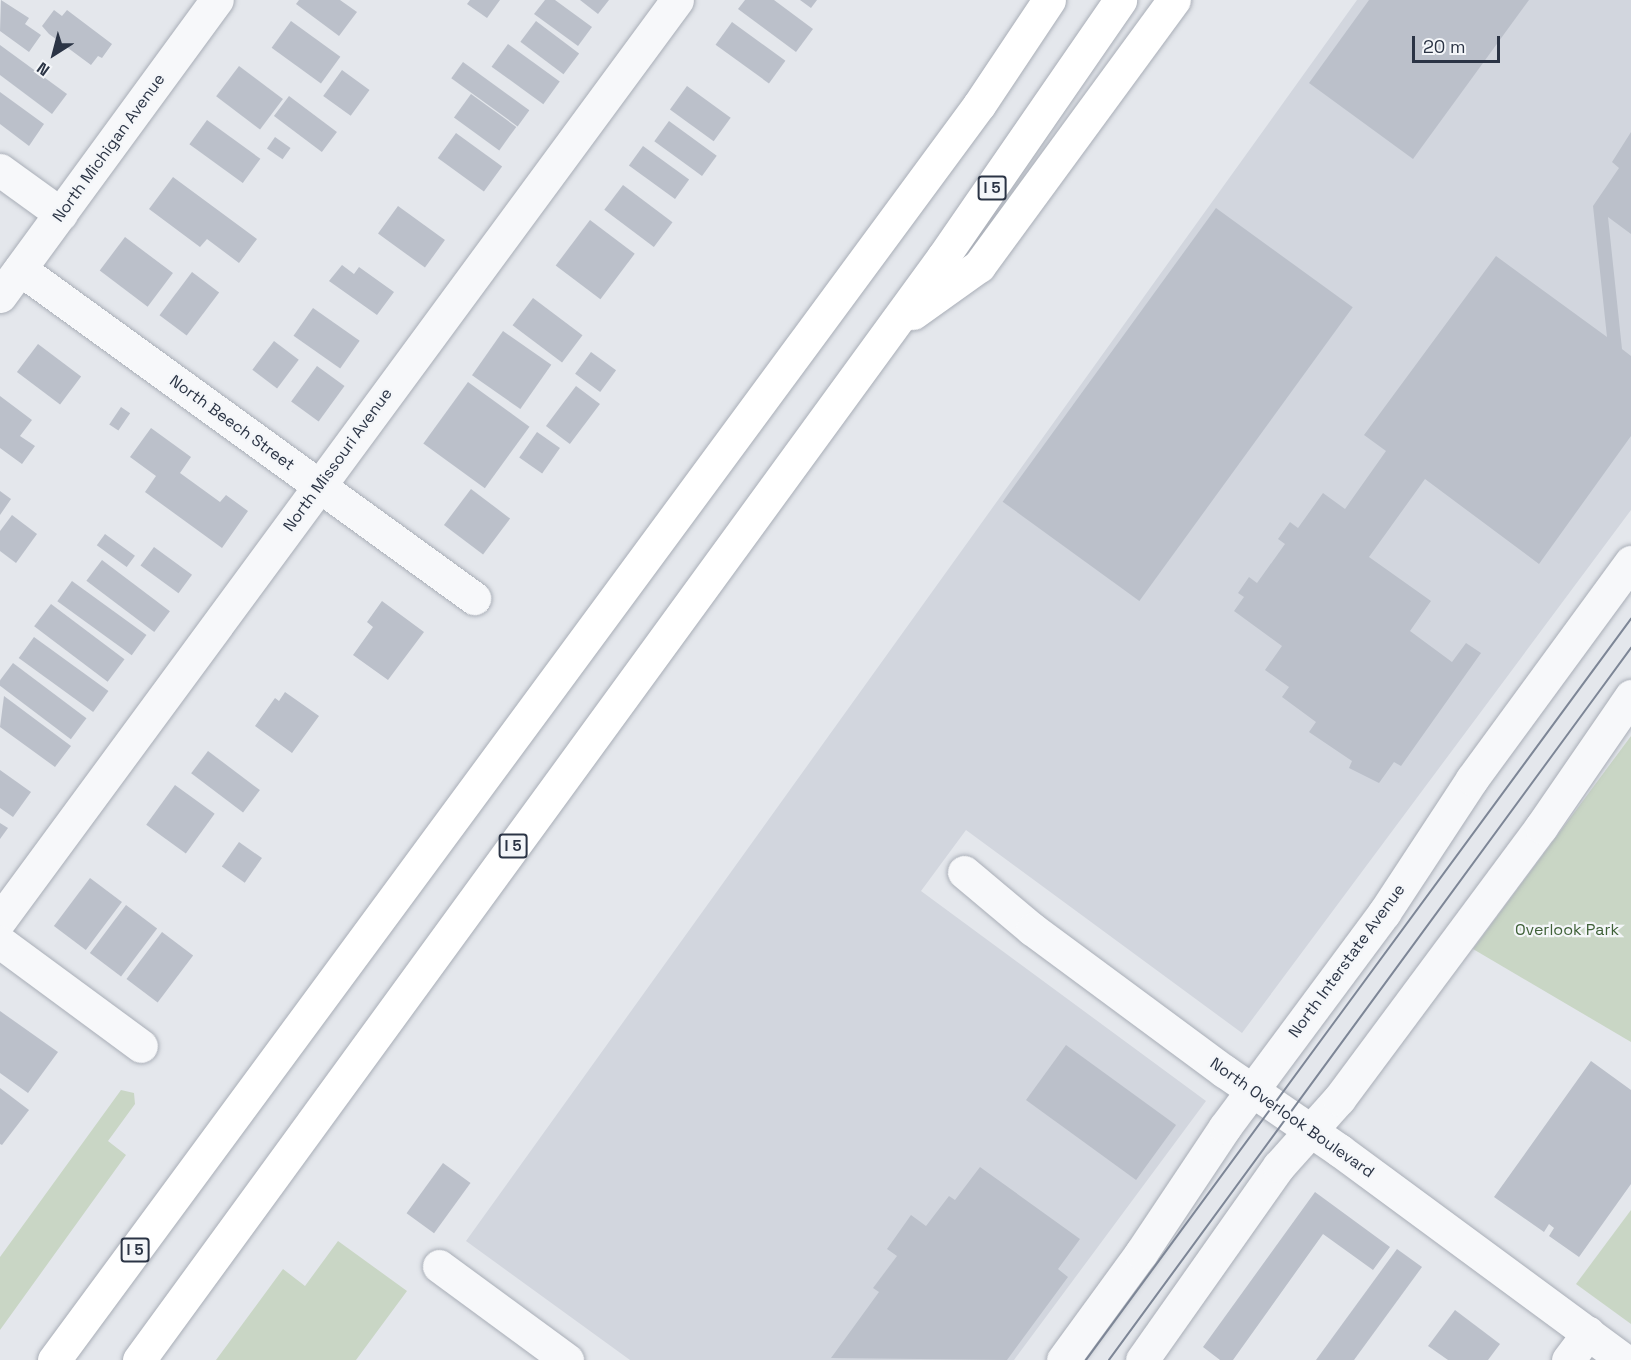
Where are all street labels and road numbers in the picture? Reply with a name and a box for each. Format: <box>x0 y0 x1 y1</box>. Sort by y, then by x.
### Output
street label: North Michigan Avenue <box>49 70 169 226</box>
road number: I 5 <box>977 176 1007 200</box>
street label: North Beech Street <box>166 371 298 475</box>
street label: North Missouri Avenue <box>279 384 397 536</box>
road number: I 5 <box>498 834 528 858</box>
street label: North Interstate Avenue <box>1285 880 1409 1042</box>
street label: North Overlook Boulevard <box>1206 1054 1378 1182</box>
road number: I 5 <box>120 1238 150 1262</box>

